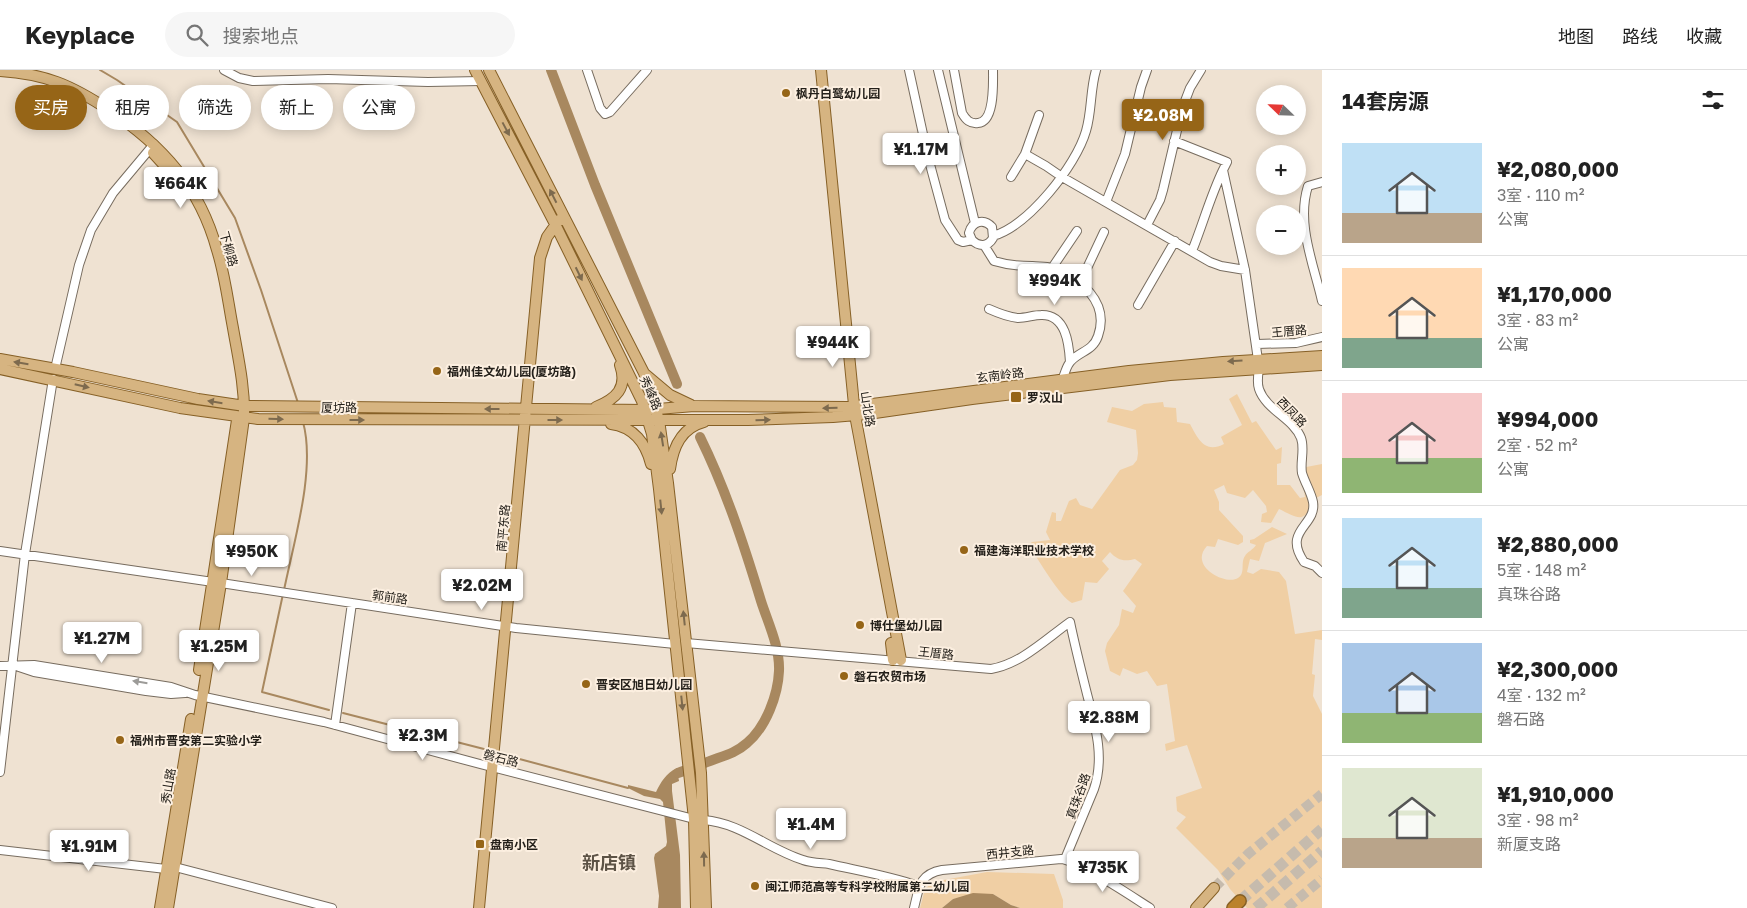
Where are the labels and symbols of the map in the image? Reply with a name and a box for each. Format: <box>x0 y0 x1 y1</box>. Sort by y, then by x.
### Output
north arrow <box>1256 85 1306 135</box>
place label: 枫丹白鹭幼儿园 <box>796 86 880 101</box>
marker: 枫丹白鹭幼儿园 <box>780 87 792 99</box>
pin: ¥2.08M <box>1122 98 1204 141</box>
one-way arrow <box>502 122 510 136</box>
pin: ¥1.17M <box>880 132 962 175</box>
pin: ¥664K <box>146 166 216 209</box>
one-way arrow <box>549 189 557 203</box>
street label: 下柳路 <box>217 230 241 268</box>
pin: ¥994K <box>1020 264 1090 306</box>
one-way arrow <box>575 267 583 281</box>
street label: 王厝路 <box>1270 322 1308 340</box>
pin: ¥944K <box>798 326 868 368</box>
one-way arrow <box>1227 358 1243 366</box>
one-way arrow <box>13 359 29 367</box>
place label: 福州佳文幼儿园(厦坊路) <box>447 364 576 379</box>
marker: 福州佳文幼儿园(厦坊路) <box>431 365 443 377</box>
street label: 玄南岭路 <box>975 365 1025 385</box>
street label: 秀峰路 <box>637 373 665 413</box>
one-way arrow <box>74 382 90 390</box>
street label: 山北路 <box>858 390 878 428</box>
marker: 罗汉山 <box>1009 390 1023 404</box>
place label: 罗汉山 <box>1027 390 1063 405</box>
street label: 西凤路 <box>1274 394 1310 430</box>
one-way arrow <box>207 397 223 405</box>
street label: 厦坊路 <box>321 400 357 415</box>
one-way arrow <box>822 404 838 412</box>
one-way arrow <box>483 405 499 413</box>
one-way arrow <box>350 415 366 423</box>
one-way arrow <box>755 415 771 423</box>
one-way arrow <box>268 416 284 424</box>
one-way arrow <box>547 416 563 424</box>
one-way arrow <box>658 431 666 447</box>
one-way arrow <box>657 499 665 515</box>
street label: 南平东路 <box>493 503 513 553</box>
pin: ¥950K <box>217 534 287 577</box>
place label: 福建海洋职业技术学校 <box>974 543 1094 558</box>
marker: 福建海洋职业技术学校 <box>958 544 970 556</box>
pin: ¥2.02M <box>441 568 523 611</box>
street label: 郭前路 <box>371 587 409 607</box>
one-way arrow <box>680 609 688 625</box>
place label: 博仕堡幼儿园 <box>870 618 942 633</box>
marker: 博仕堡幼儿园 <box>854 619 866 631</box>
pin: ¥1.27M <box>61 622 143 664</box>
pin: ¥1.25M <box>178 630 260 672</box>
street label: 王厝路 <box>917 644 955 662</box>
place label: 磐石农贸市场 <box>854 669 926 684</box>
marker: 磐石农贸市场 <box>838 670 850 682</box>
place label: 晋安区旭日幼儿园 <box>596 677 692 692</box>
one-way arrow <box>131 678 147 686</box>
marker: 晋安区旭日幼儿园 <box>580 678 592 690</box>
one-way arrow <box>678 696 686 712</box>
pin: ¥2.88M <box>1068 700 1150 743</box>
pin: ¥2.3M <box>388 718 458 761</box>
place label: 福州市晋安第二实验小学 <box>130 733 262 748</box>
marker: 福州市晋安第二实验小学 <box>114 734 126 746</box>
street label: 磐石路 <box>482 746 520 770</box>
street label: 秀山路 <box>158 767 178 805</box>
street label: 真珠谷路 <box>1063 771 1093 821</box>
pin: ¥1.4M <box>776 808 846 850</box>
pin: ¥1.91M <box>48 830 130 872</box>
place label: 盘南小区 <box>490 837 538 852</box>
marker: 盘南小区 <box>474 838 486 850</box>
street label: 西井支路 <box>985 842 1035 862</box>
pin: ¥735K <box>1068 850 1138 893</box>
district label: 新店镇 <box>582 851 636 873</box>
one-way arrow <box>700 851 708 867</box>
place label: 闽江师范高等专科学校附属第二幼儿园 <box>765 879 969 894</box>
marker: 闽江师范高等专科学校附属第二幼儿园 <box>749 880 761 892</box>

